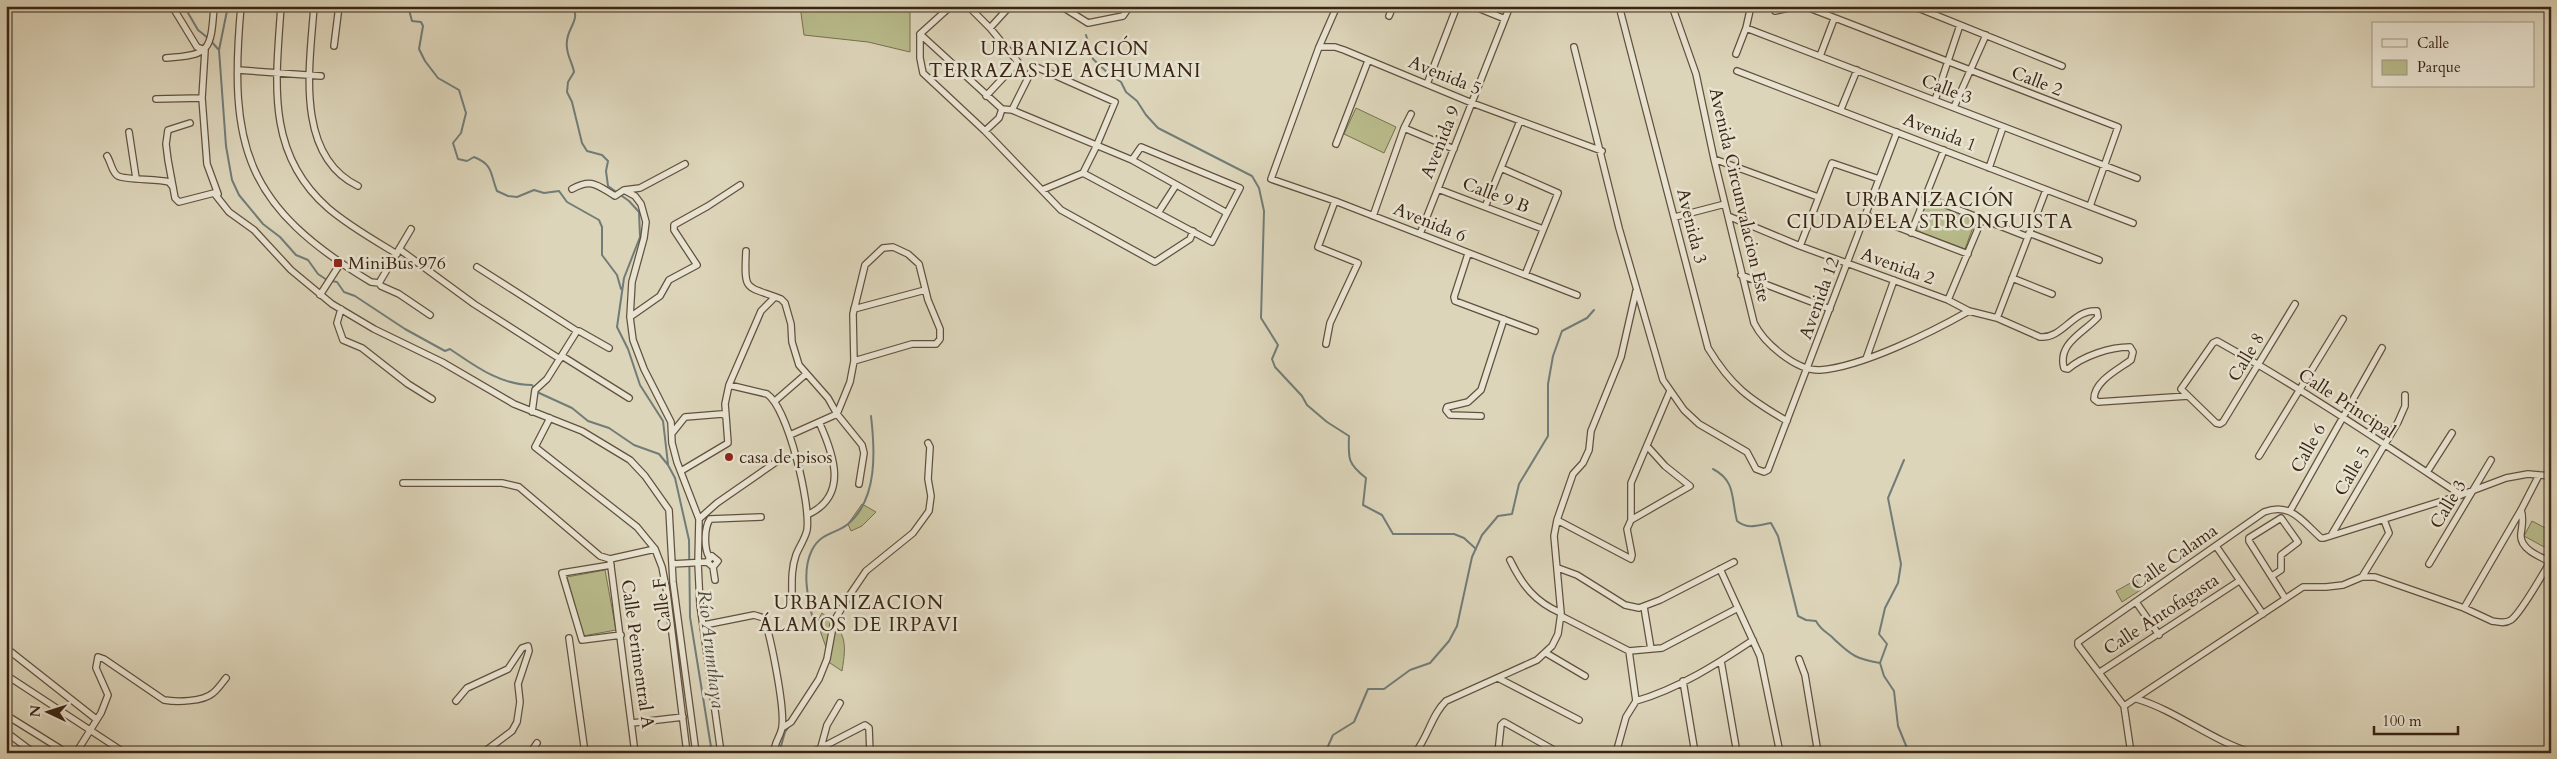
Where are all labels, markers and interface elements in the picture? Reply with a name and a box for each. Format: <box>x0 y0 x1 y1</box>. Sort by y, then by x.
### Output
legend <box>2372 22 2534 88</box>
text: Calle <box>2417 33 2450 53</box>
district label: URBANIZACIÓN TERRAZAS DE ACHUMANI <box>928 35 1202 84</box>
street label: Avenida 5 <box>1405 49 1485 101</box>
text: Parque <box>2417 57 2461 77</box>
street label: Calle 2 <box>2008 60 2066 103</box>
street label: Calle 3 <box>1918 68 1976 111</box>
street label: Avenida Circunvalacion Este <box>1703 85 1776 305</box>
street label: Avenida 9 <box>1414 102 1466 182</box>
street label: Avenida 1 <box>1899 107 1980 158</box>
street label: Calle 9 B <box>1459 171 1533 220</box>
street label: Avenida 3 <box>1670 186 1713 266</box>
district label: URBANIZACIÓN CIUDADELA STRONGUISTA <box>1786 186 2074 235</box>
street label: Avenida 6 <box>1390 196 1470 248</box>
street label: Avenida 2 <box>1857 242 1938 291</box>
place label: MiniBus 976 <box>348 251 446 276</box>
street label: Avenida 12 <box>1793 253 1846 343</box>
marker: MiniBus 976 <box>332 257 344 269</box>
street label: Calle 8 <box>2222 328 2271 386</box>
street label: Calle Principal <box>2293 363 2401 444</box>
street label: Calle 6 <box>2285 419 2332 477</box>
street label: Calle 5 <box>2328 442 2376 500</box>
place label: casa de pisos <box>739 445 833 470</box>
marker: casa de pisos <box>723 451 735 463</box>
street label: Calle 3 <box>2424 475 2473 533</box>
street label: Calle Calama <box>2126 518 2223 597</box>
street label: Calle Antofagasta <box>2099 568 2224 661</box>
street label: Calle F <box>647 577 678 633</box>
street label: Calle Perimentral A <box>615 578 660 730</box>
water label: Río Arumthaya <box>691 589 731 710</box>
district label: URBANIZACION ÁLAMOS DE IRPAVI <box>759 590 959 638</box>
north arrow <box>22 686 72 736</box>
text: N <box>26 704 45 718</box>
scale bar <box>2374 704 2458 736</box>
text: 100 m <box>2382 711 2422 731</box>

